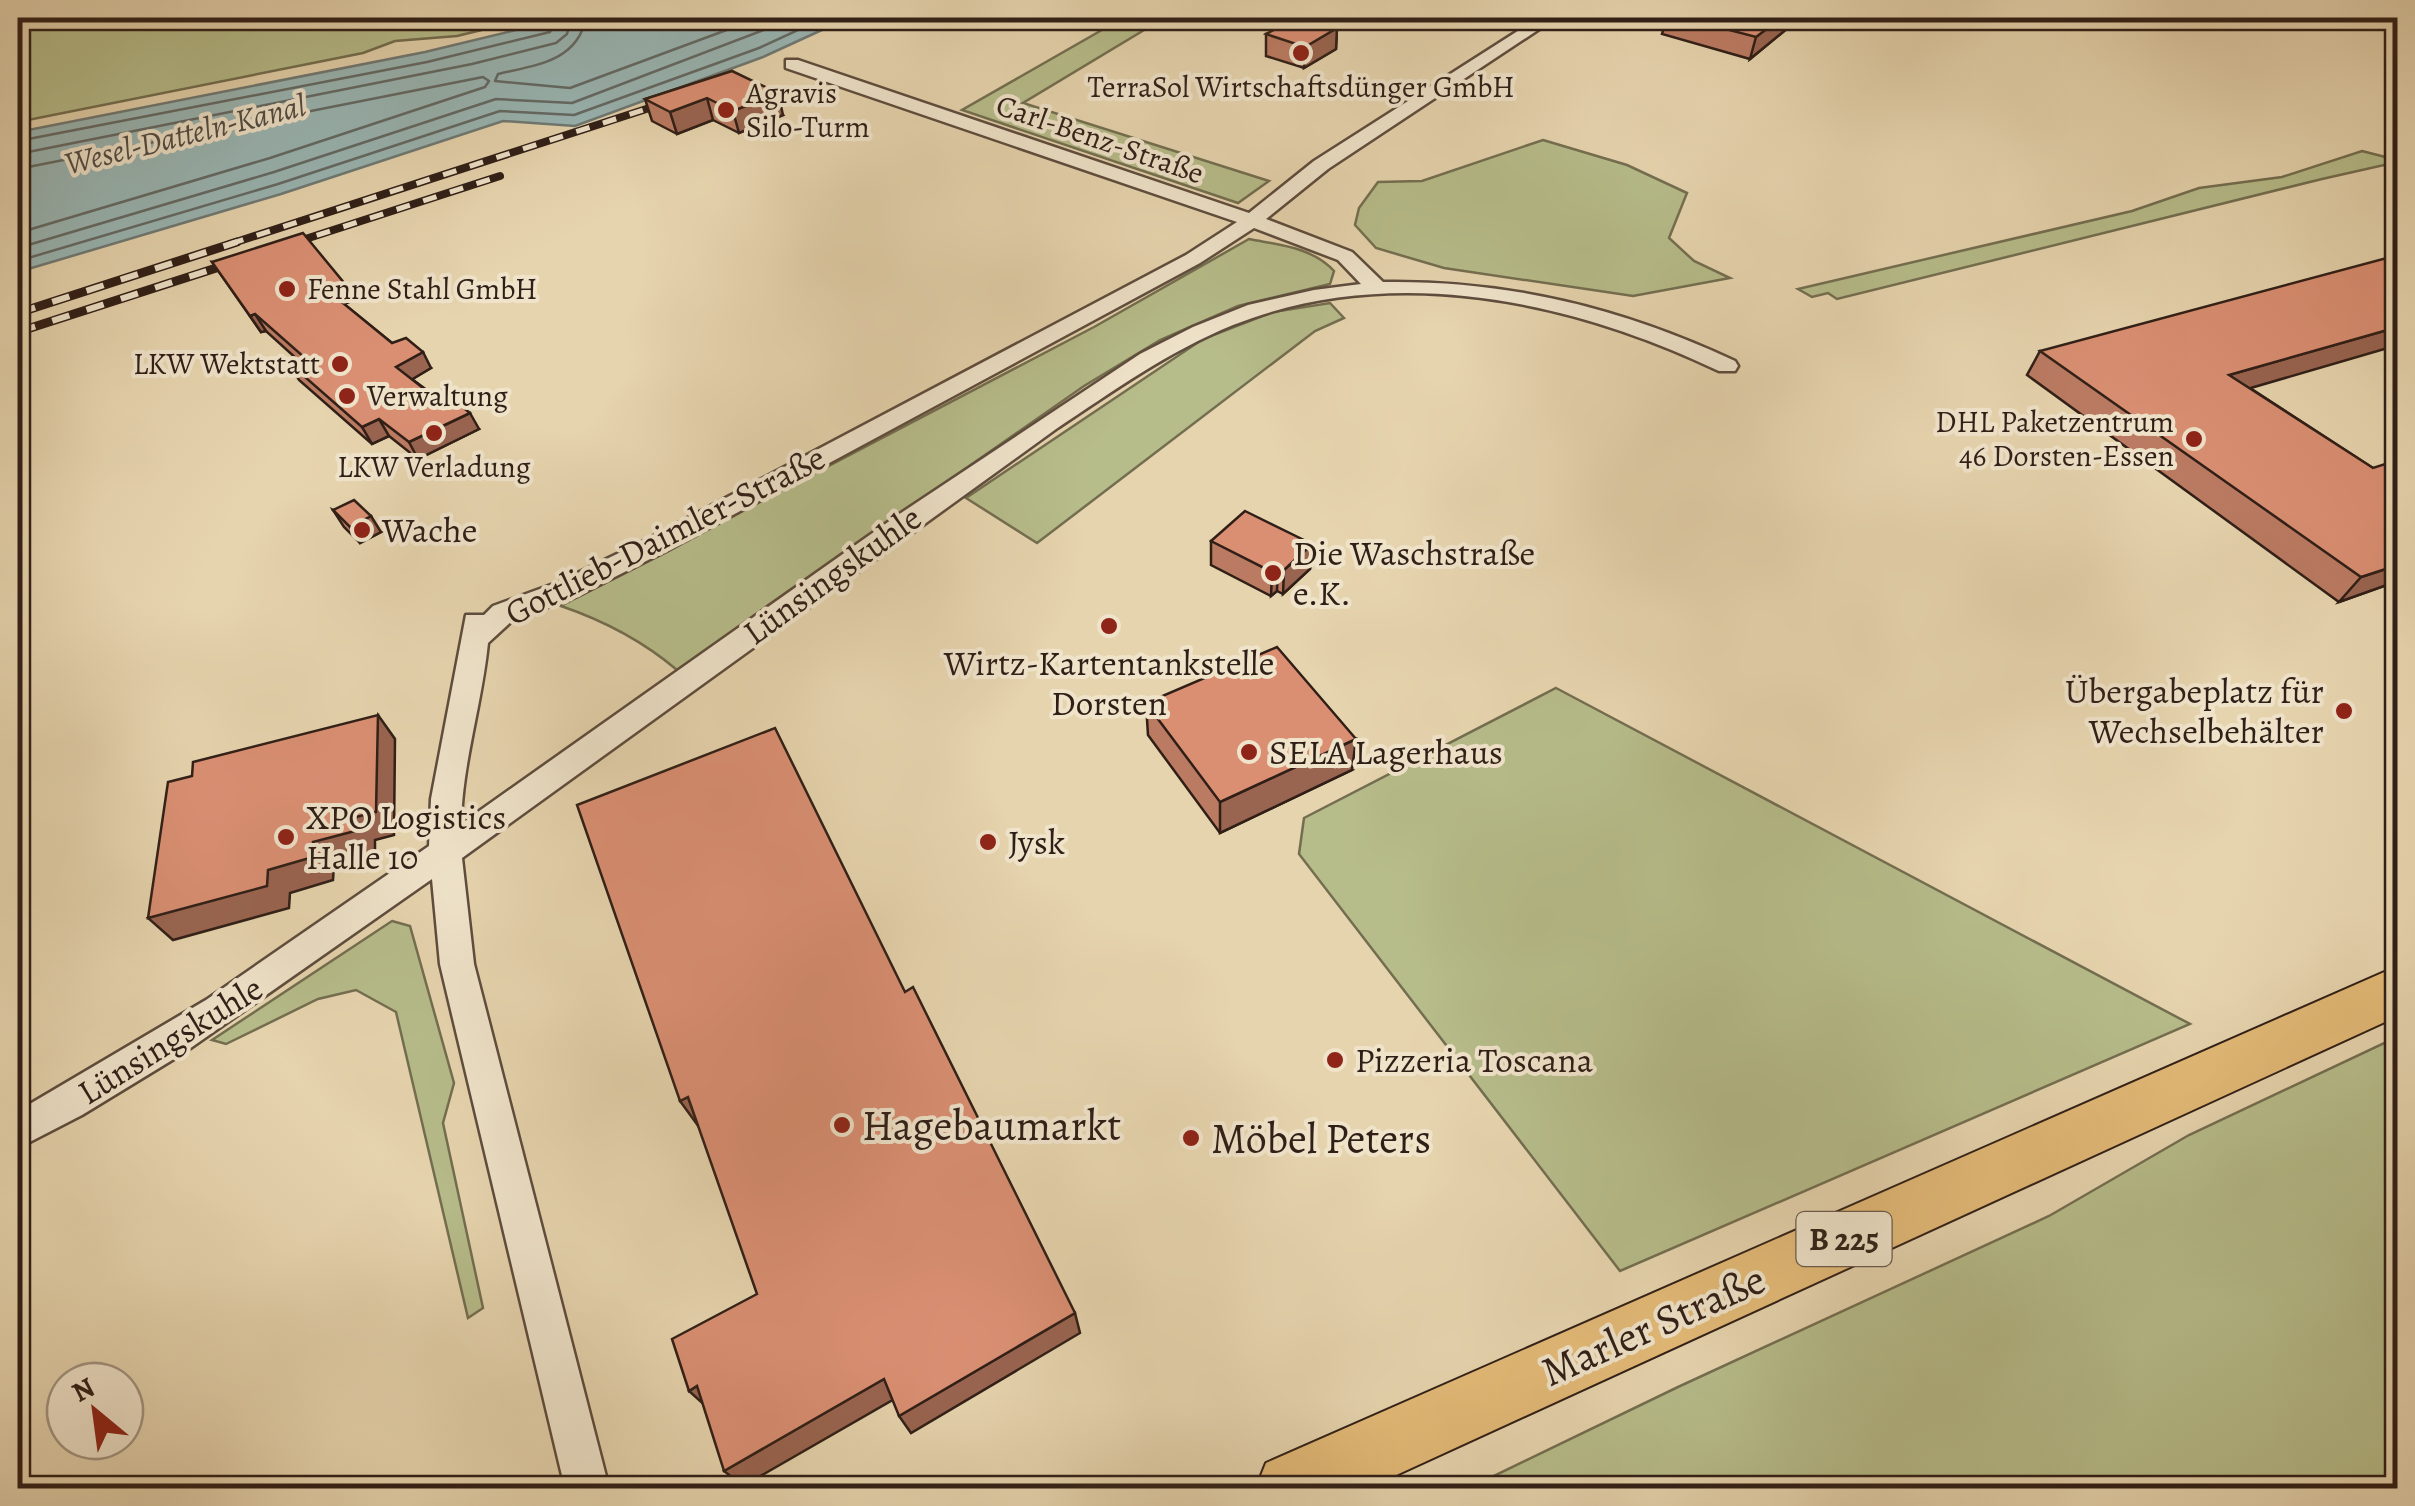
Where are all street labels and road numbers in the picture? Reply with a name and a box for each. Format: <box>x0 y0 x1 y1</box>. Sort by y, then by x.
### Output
street label: Carl-Benz-Straße <box>991 85 1209 193</box>
street label: Gottlieb-Daimler-Straße <box>497 433 833 637</box>
street label: Lünsingskuhle <box>733 494 931 656</box>
street label: Lünsingskuhle <box>68 964 272 1116</box>
road number: B 225 <box>1796 1212 1892 1266</box>
street label: Marler Straße <box>1532 1250 1774 1400</box>

